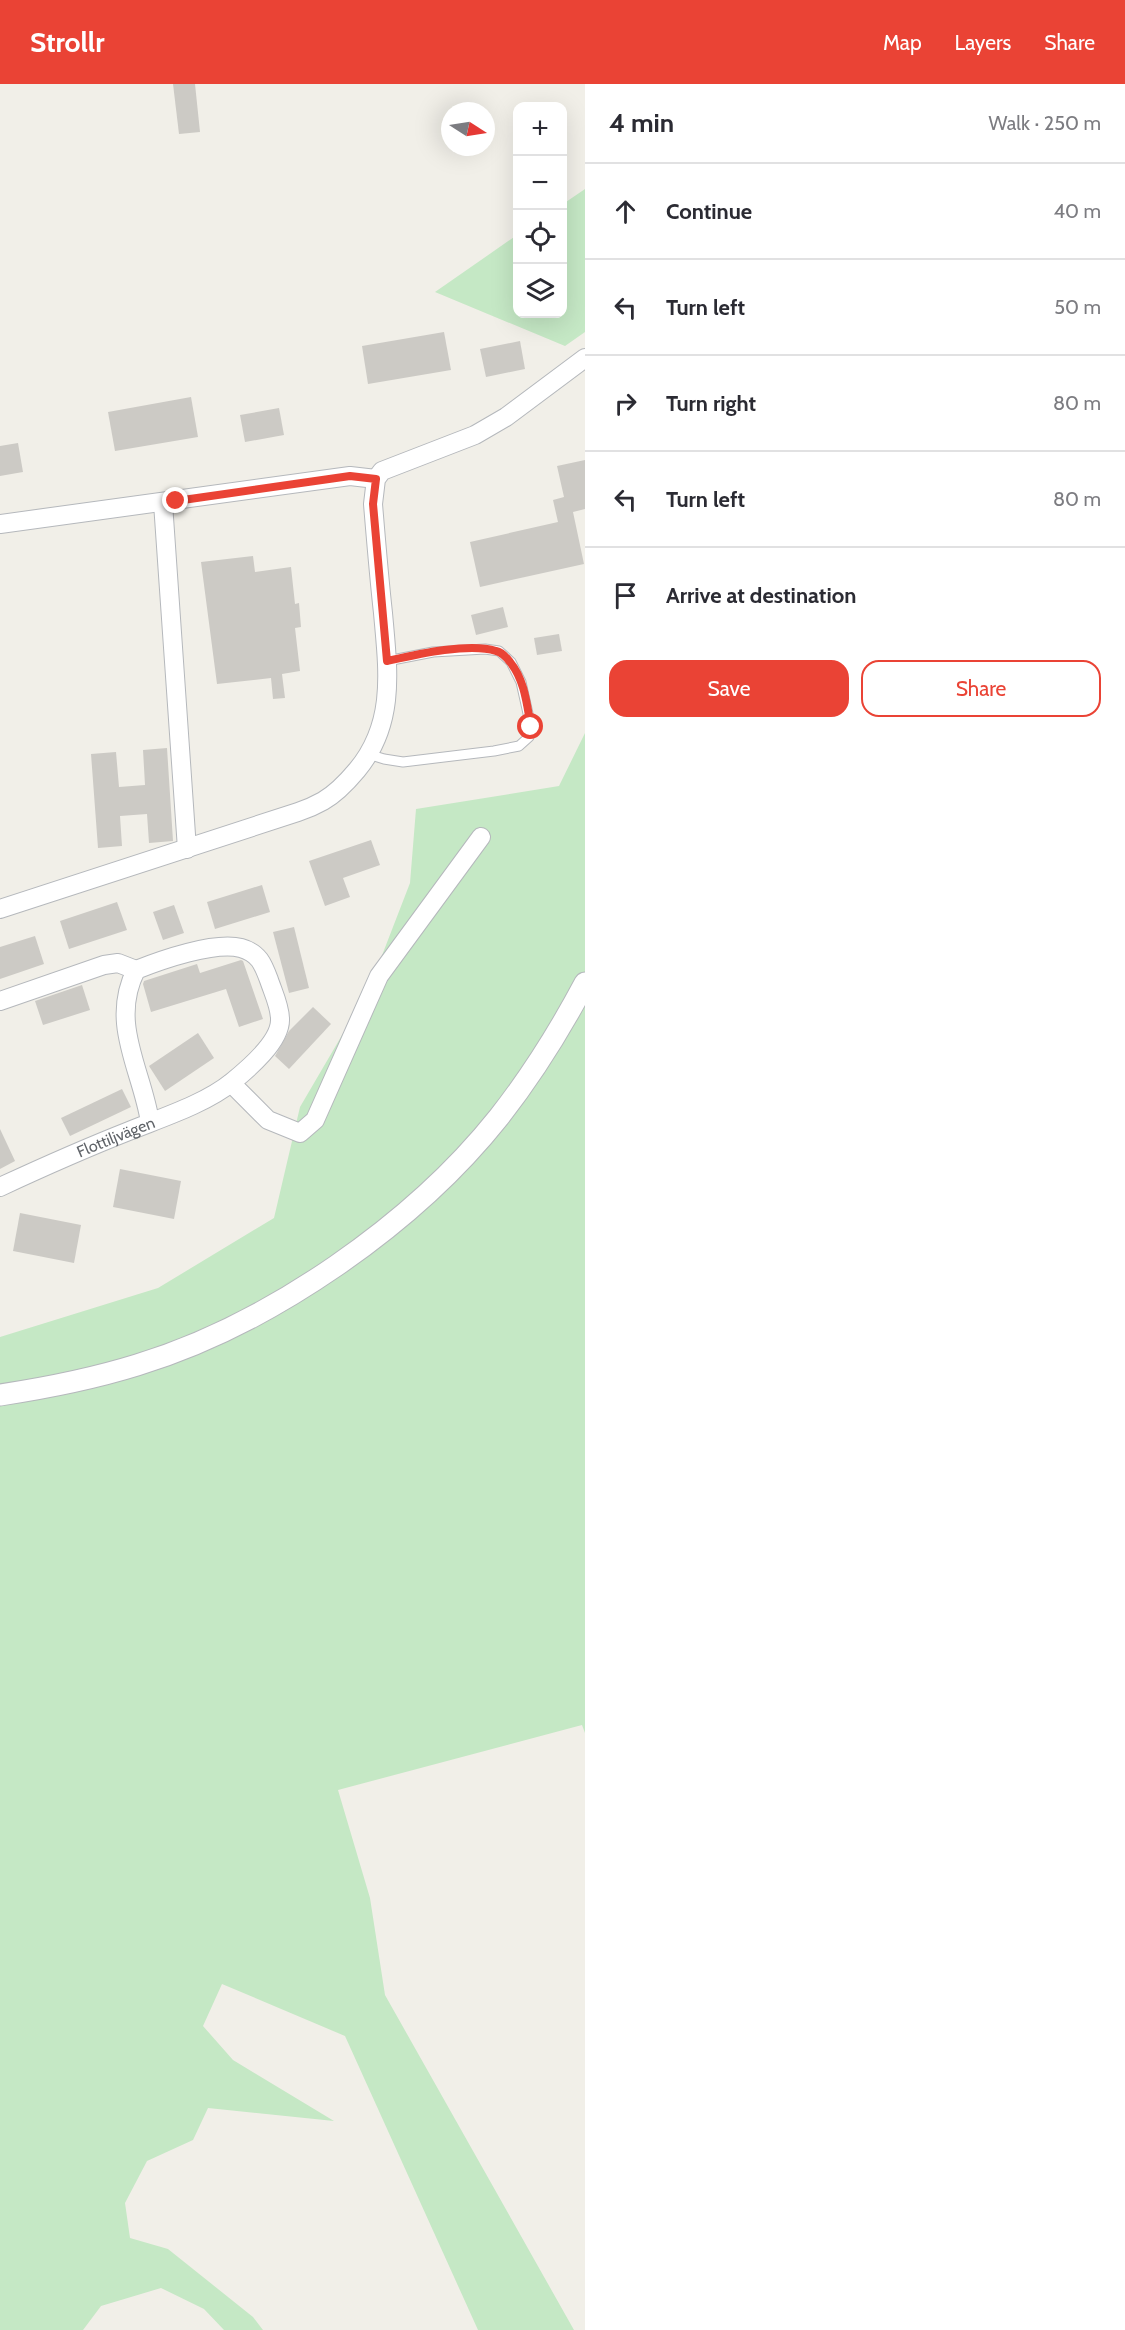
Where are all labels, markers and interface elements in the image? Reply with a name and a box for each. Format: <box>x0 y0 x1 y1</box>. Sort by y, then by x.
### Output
text: Strollr <box>30 25 104 59</box>
text: Map <box>883 30 922 55</box>
text: Layers <box>955 30 1011 55</box>
text: Share <box>1044 30 1095 55</box>
north arrow <box>441 102 495 156</box>
map controls <box>513 102 567 318</box>
button: + <box>513 102 567 156</box>
text: 4 min <box>609 107 674 139</box>
text: Walk · 250 m <box>989 111 1101 135</box>
button: − <box>513 156 567 210</box>
icon: ahead <box>609 195 642 228</box>
text: Continue <box>666 198 752 225</box>
text: 40 m <box>1053 199 1101 223</box>
button: locate <box>513 210 567 264</box>
button: layers <box>513 264 567 318</box>
icon: left <box>609 291 642 324</box>
text: Turn left <box>666 294 745 321</box>
text: 50 m <box>1054 295 1101 319</box>
icon: right <box>609 387 642 420</box>
text: Turn right <box>666 390 756 417</box>
text: 80 m <box>1053 391 1101 415</box>
icon: left <box>609 483 642 516</box>
text: Turn left <box>666 486 745 513</box>
route end <box>162 487 188 513</box>
text: 80 m <box>1053 487 1101 511</box>
icon: arrive <box>609 579 642 612</box>
text: Arrive at destination <box>666 582 856 609</box>
button: Save <box>609 660 849 717</box>
button: Share <box>861 660 1101 717</box>
route start <box>517 713 543 739</box>
street label: Flottiljvägen <box>74 1113 157 1162</box>

